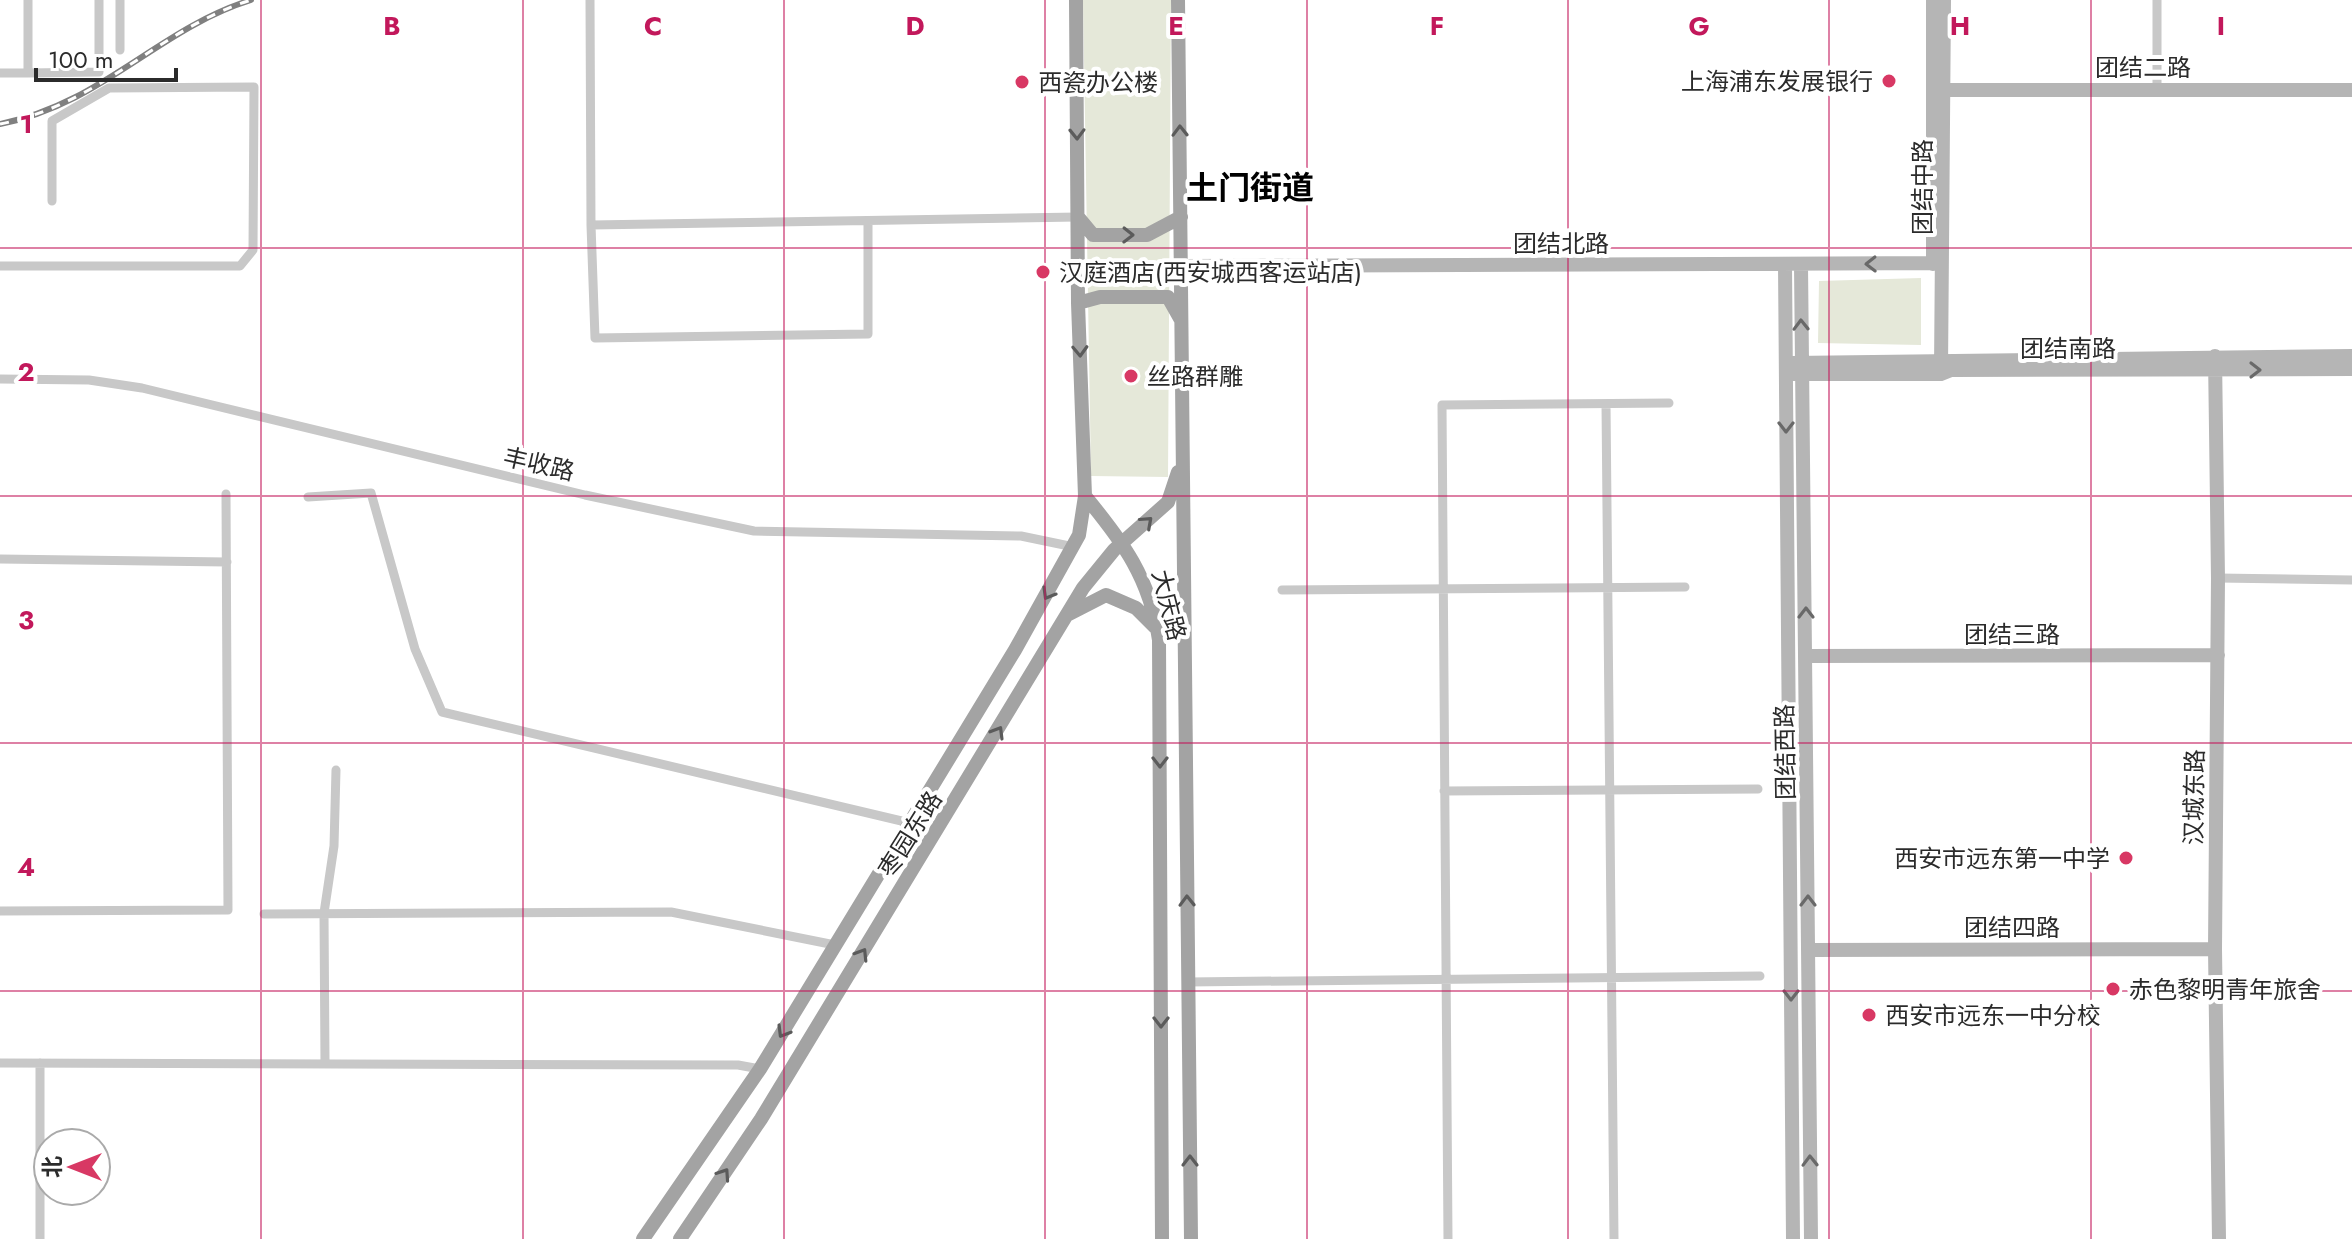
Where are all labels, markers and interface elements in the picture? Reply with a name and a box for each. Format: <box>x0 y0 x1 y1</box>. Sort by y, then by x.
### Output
text: B <box>383 7 401 45</box>
text: C <box>644 7 662 45</box>
text: D <box>905 7 925 45</box>
text: E <box>1168 7 1184 45</box>
text: F <box>1430 7 1444 45</box>
text: G <box>1688 7 1710 45</box>
text: H <box>1950 7 1970 45</box>
text: I <box>2217 7 2225 45</box>
scale bar <box>36 32 176 82</box>
text: 100 m <box>48 42 114 77</box>
street label: 团结二路 <box>2095 50 2191 85</box>
place label: 上海浦东发展银行 <box>1681 64 1873 99</box>
place label: 西瓷办公楼 <box>1038 65 1158 100</box>
marker: 上海浦东发展银行 <box>1880 72 1898 90</box>
marker: 西瓷办公楼 <box>1013 73 1031 91</box>
text: 1 <box>19 105 33 143</box>
one-way arrow <box>1171 124 1188 137</box>
one-way arrow <box>1068 128 1086 141</box>
street label: 团结中路 <box>1905 139 1940 235</box>
district label: 土门街道 <box>1186 165 1314 211</box>
one-way arrow <box>1122 226 1135 244</box>
street label: 团结北路 <box>1513 226 1609 261</box>
place label: 汉庭酒店(西安城西客运站店) <box>1059 255 1362 290</box>
one-way arrow <box>1864 255 1877 273</box>
marker: 汉庭酒店(西安城西客运站店) <box>1034 263 1052 281</box>
one-way arrow <box>1792 318 1810 331</box>
street label: 团结南路 <box>2020 331 2116 366</box>
one-way arrow <box>1071 345 1088 358</box>
text: 2 <box>17 353 35 391</box>
place label: 丝路群雕 <box>1147 359 1243 394</box>
one-way arrow <box>2249 361 2262 379</box>
marker: 丝路群雕 <box>1122 367 1140 385</box>
one-way arrow <box>1777 421 1795 434</box>
street label: 丰收路 <box>500 439 578 489</box>
one-way arrow <box>1137 517 1152 531</box>
street label: 大庆路 <box>1143 566 1195 644</box>
one-way arrow <box>1042 585 1058 600</box>
text: 3 <box>18 601 34 639</box>
one-way arrow <box>1797 606 1815 619</box>
street label: 团结三路 <box>1964 617 2060 652</box>
street label: 团结西路 <box>1767 704 1803 800</box>
one-way arrow <box>988 727 1004 741</box>
street label: 汉城东路 <box>2176 749 2212 845</box>
one-way arrow <box>1151 756 1169 769</box>
street label: 枣园东路 <box>870 784 950 884</box>
place label: 西安市远东第一中学 <box>1894 841 2110 876</box>
text: 4 <box>17 848 35 886</box>
marker: 西安市远东第一中学 <box>2117 849 2135 867</box>
one-way arrow <box>1178 894 1196 907</box>
one-way arrow <box>1799 894 1817 907</box>
street label: 团结四路 <box>1964 910 2060 945</box>
one-way arrow <box>852 948 867 963</box>
place label: 赤色黎明青年旅舍 <box>2129 972 2321 1007</box>
marker: 赤色黎明青年旅舍 <box>2104 980 2122 998</box>
one-way arrow <box>1782 989 1800 1002</box>
place label: 西安市远东一中分校 <box>1885 998 2101 1033</box>
marker: 西安市远东一中分校 <box>1860 1006 1878 1024</box>
one-way arrow <box>1153 1016 1170 1029</box>
one-way arrow <box>777 1023 792 1037</box>
north arrow <box>32 1127 112 1207</box>
one-way arrow <box>1181 1154 1199 1167</box>
one-way arrow <box>1801 1154 1819 1167</box>
text: 北 <box>36 1156 68 1178</box>
one-way arrow <box>714 1169 729 1183</box>

